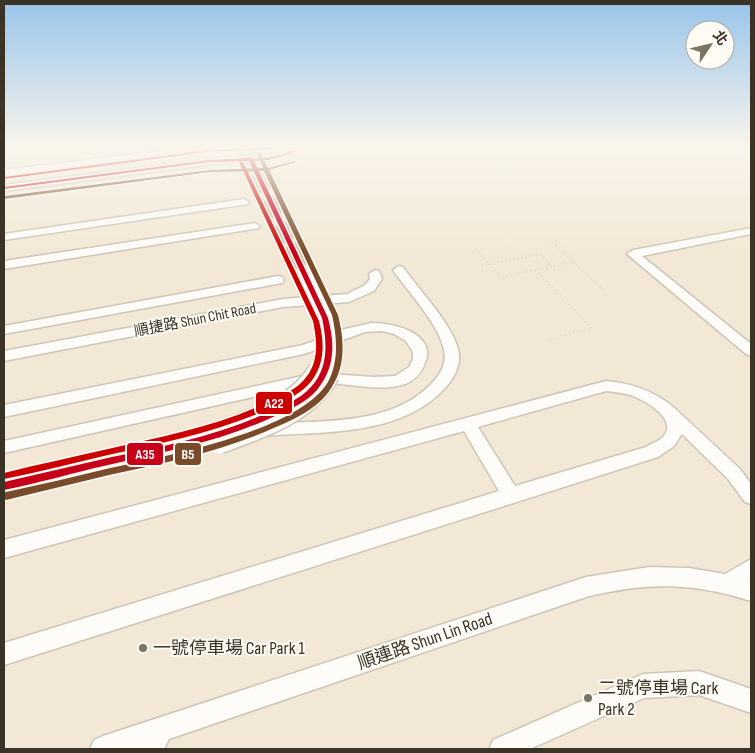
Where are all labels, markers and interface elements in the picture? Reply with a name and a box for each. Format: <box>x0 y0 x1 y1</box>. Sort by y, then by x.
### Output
north arrow <box>685 20 735 70</box>
text: 北 <box>709 27 731 48</box>
street label: 順捷路 Shun Chit Road <box>132 299 258 341</box>
line badge: A22 <box>255 391 293 415</box>
text: A22 <box>263 395 284 412</box>
line badge: A35 <box>126 442 164 466</box>
line badge: B5 <box>174 442 202 466</box>
text: A35 <box>134 446 155 463</box>
text: B5 <box>182 446 194 463</box>
street label: 順連路 Shun Lin Road <box>355 608 495 674</box>
place label: 一號停車場 Car Park 1 <box>153 638 305 659</box>
marker: 一號停車場 Car Park 1 <box>137 642 149 654</box>
place label: 二號停車場 Cark Park 2 <box>598 678 718 720</box>
marker: 二號停車場 Cark Park 2 <box>582 692 594 704</box>

